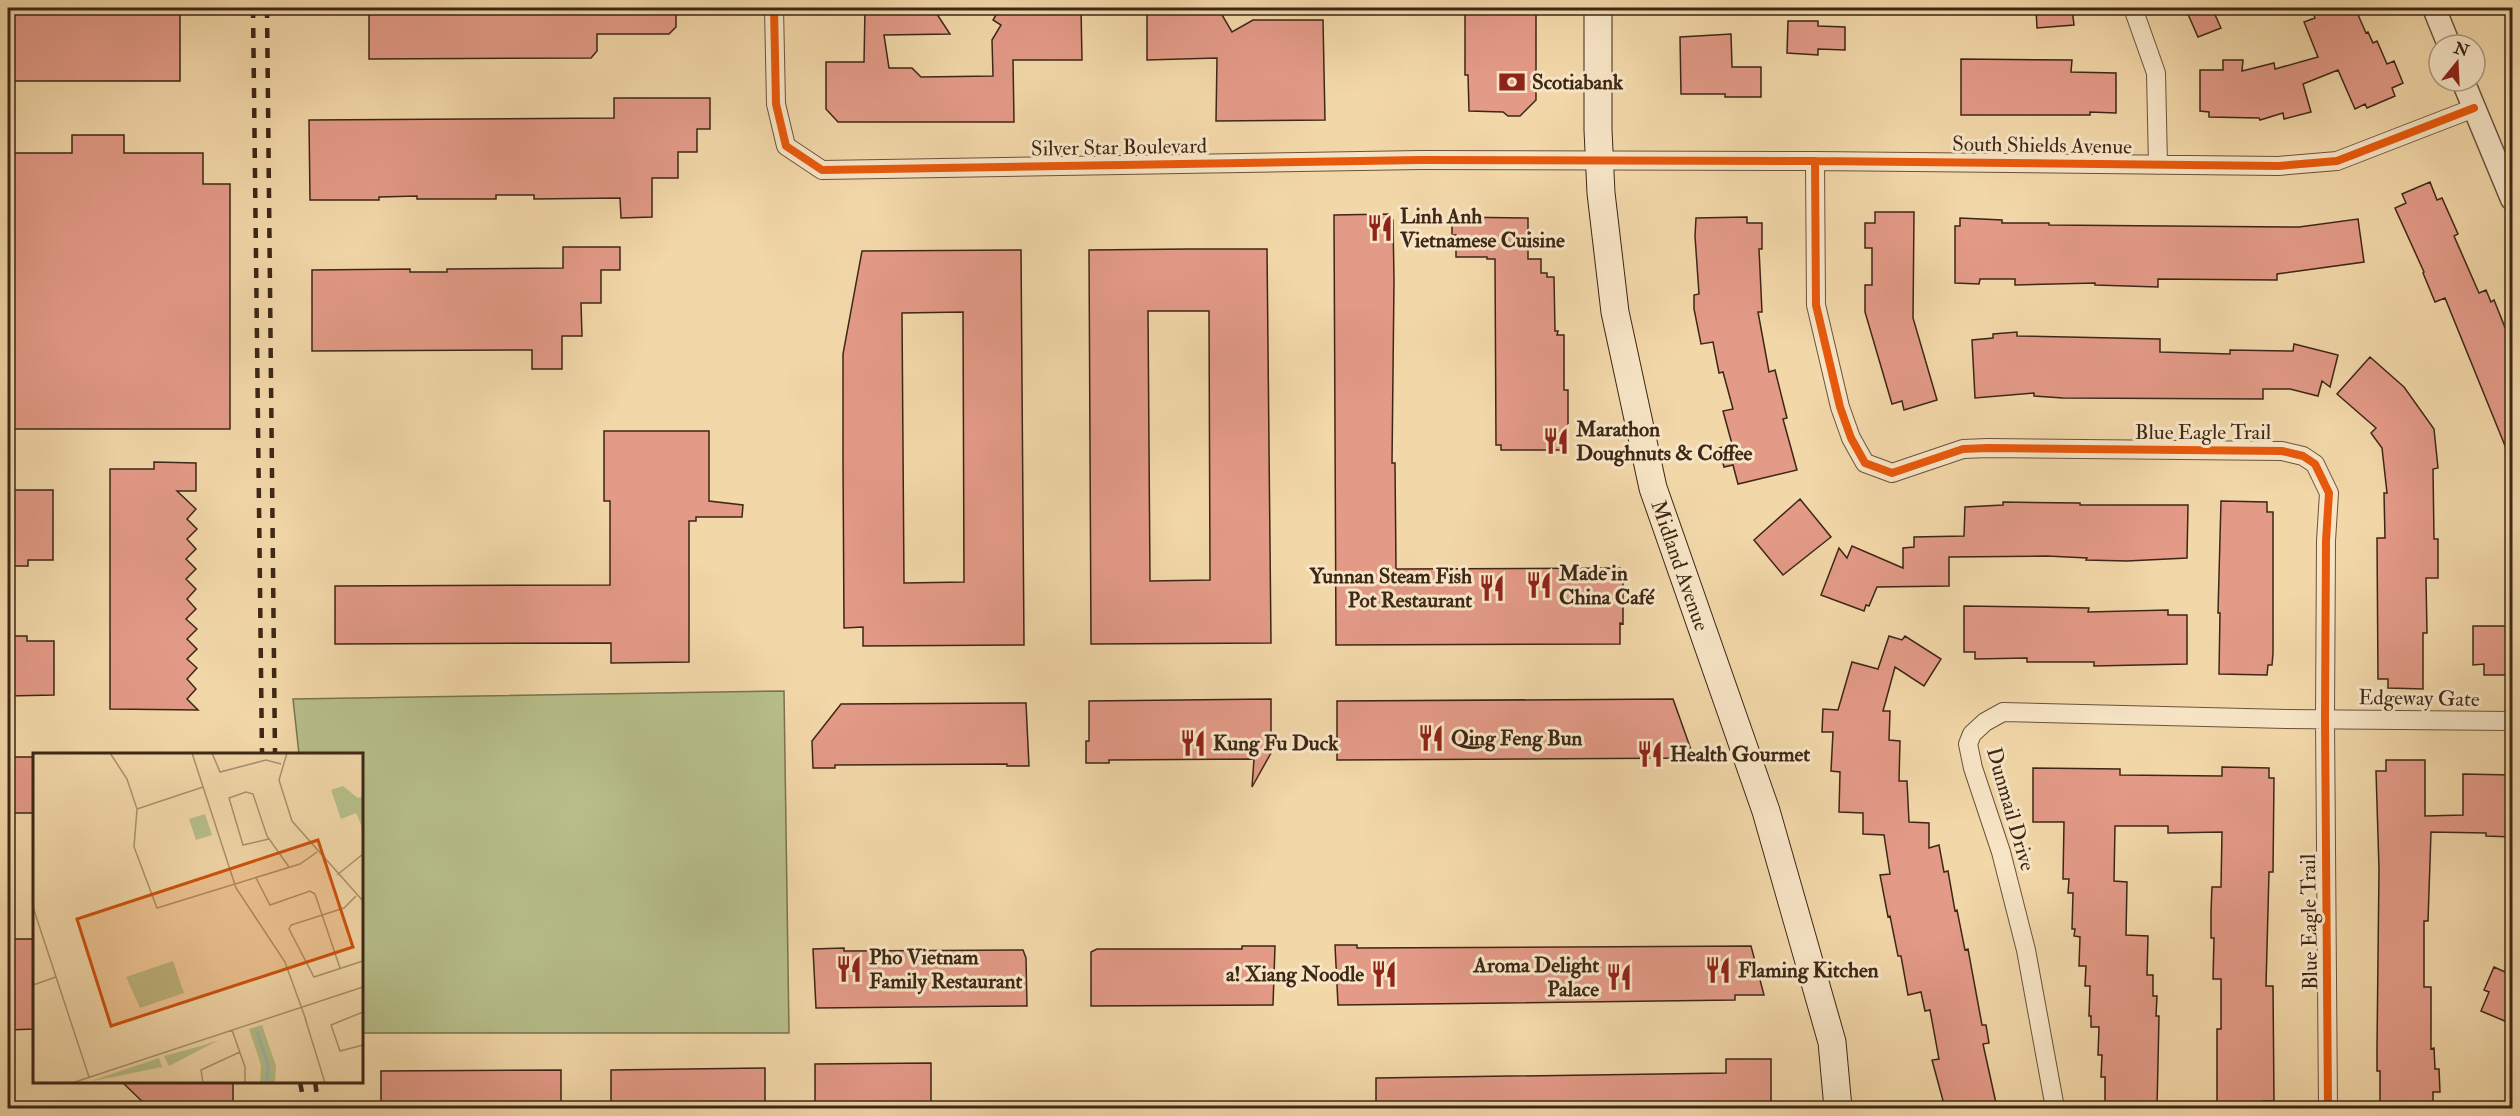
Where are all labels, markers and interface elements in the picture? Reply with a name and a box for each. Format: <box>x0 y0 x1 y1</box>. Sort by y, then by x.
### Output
north arrow <box>2427 33 2487 93</box>
text: N <box>2450 38 2472 62</box>
bank icon: Scotiabank <box>1497 67 1527 97</box>
place label: Scotiabank <box>1532 69 1624 96</box>
street label: South Shields Avenue <box>1952 130 2132 161</box>
street label: Silver Star Boulevard <box>1031 132 1208 163</box>
place label: Linh Anh Vietnamese Cuisine <box>1399 203 1565 254</box>
restaurant icon: Linh Anh Vietnamese Cuisine <box>1365 213 1395 243</box>
place label: Marathon Doughnuts & Coffee <box>1575 416 1753 467</box>
street label: Blue Eagle Trail <box>2135 419 2272 446</box>
restaurant icon: Marathon Doughnuts & Coffee <box>1541 426 1571 456</box>
street label: Midland Avenue <box>1644 497 1715 635</box>
place label: Made in China Café <box>1558 560 1655 611</box>
place label: Yunnan Steam Fish Pot Restaurant <box>1309 563 1472 614</box>
restaurant icon: Made in China Café <box>1524 570 1554 600</box>
restaurant icon: Yunnan Steam Fish Pot Restaurant <box>1477 573 1507 603</box>
street label: Edgeway Gate <box>2358 684 2480 713</box>
restaurant icon: Qing Feng Bun <box>1416 723 1446 753</box>
place label: Qing Feng Bun <box>1451 725 1583 752</box>
restaurant icon: Kung Fu Duck <box>1178 728 1208 758</box>
place label: Kung Fu Duck <box>1213 730 1339 757</box>
restaurant icon: Health Gourmet <box>1635 739 1665 769</box>
place label: Health Gourmet <box>1670 741 1810 768</box>
street label: Dunmail Drive <box>1980 744 2041 874</box>
inset map <box>33 753 363 1083</box>
street label: Blue Eagle Trail <box>2295 853 2324 990</box>
place label: Pho Vietnam Family Restaurant <box>869 944 1022 995</box>
place label: Aroma Delight Palace <box>1473 952 1599 1003</box>
restaurant icon: Pho Vietnam Family Restaurant <box>834 954 864 984</box>
restaurant icon: Flaming Kitchen <box>1703 955 1733 985</box>
place label: Flaming Kitchen <box>1738 957 1879 984</box>
restaurant icon: a! Xiang Noodle <box>1369 959 1399 989</box>
place label: a! Xiang Noodle <box>1226 961 1364 988</box>
restaurant icon: Aroma Delight Palace <box>1604 962 1634 992</box>

